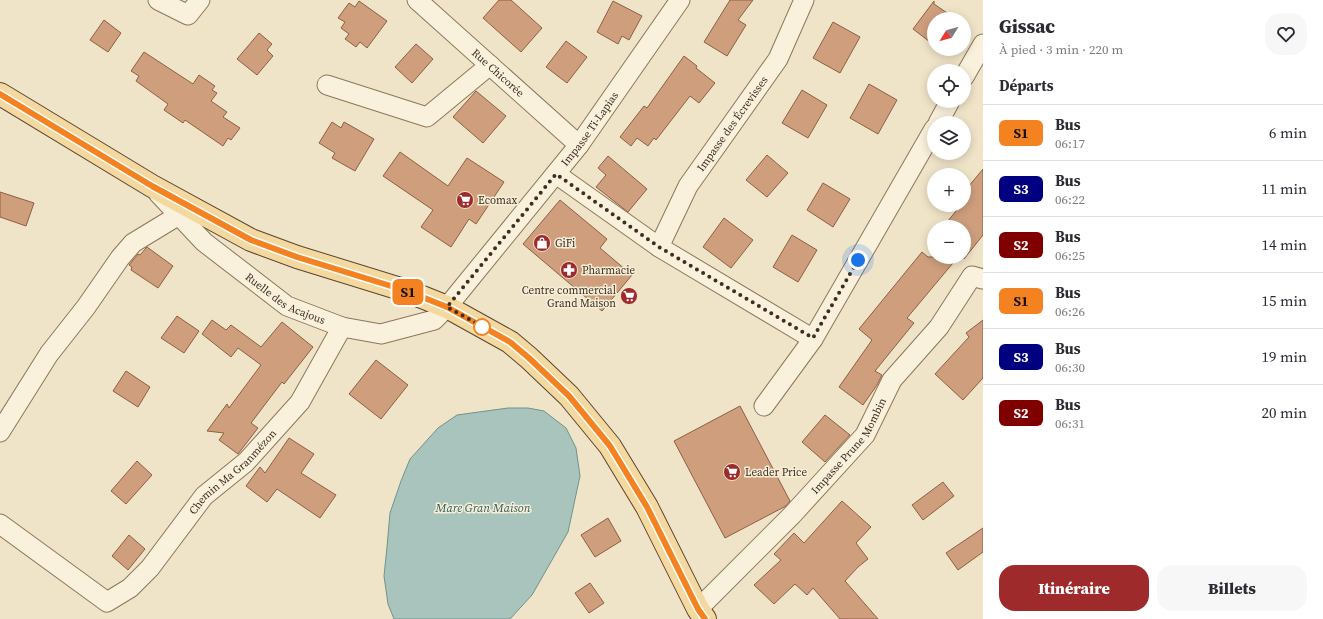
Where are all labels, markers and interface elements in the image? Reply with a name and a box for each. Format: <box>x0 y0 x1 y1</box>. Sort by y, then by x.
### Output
north arrow <box>927 12 971 56</box>
map controls <box>927 12 971 264</box>
text: Gissac <box>999 13 1055 39</box>
button: heart <box>1265 13 1307 55</box>
text: À pied · 3 min · 220 m <box>999 41 1123 58</box>
street label: Rue Chicorée <box>468 46 528 101</box>
button: locate <box>927 64 971 108</box>
street label: Impasse des Écrevisses <box>694 73 772 175</box>
text: Départs <box>999 75 1054 96</box>
street label: Impasse Ti-Lapias <box>558 89 622 170</box>
text: Bus <box>1055 114 1081 135</box>
button: layers <box>927 116 971 160</box>
text: 6 min <box>1269 122 1307 143</box>
text: S1 <box>1013 123 1029 143</box>
text: 06:17 <box>1055 135 1085 152</box>
button: + <box>927 168 971 212</box>
text: Bus <box>1055 170 1081 191</box>
text: 11 min <box>1261 178 1307 199</box>
text: S3 <box>1013 179 1029 199</box>
supermarket icon: Ecomax <box>455 190 475 210</box>
text: 06:22 <box>1055 191 1085 208</box>
place label: Ecomax <box>478 193 518 208</box>
button: − <box>927 220 971 264</box>
text: Bus <box>1055 226 1081 247</box>
shop icon: GiFi <box>532 233 552 253</box>
text: 14 min <box>1261 234 1307 255</box>
text: S2 <box>1013 235 1029 255</box>
place label: GiFi <box>555 236 575 251</box>
text: 06:25 <box>1055 247 1085 264</box>
your location <box>848 250 868 270</box>
pharmacy icon: Pharmacie <box>559 260 579 280</box>
place label: Pharmacie <box>582 263 635 278</box>
street label: Ruelle des Acajous <box>242 270 328 328</box>
line badge: S1 <box>390 279 426 305</box>
text: S1 <box>400 282 416 302</box>
text: Bus <box>1055 282 1081 303</box>
place label: Centre commercial Grand Maison <box>522 283 616 311</box>
supermarket icon: Centre commercial Grand Maison <box>619 286 639 306</box>
text: 15 min <box>1261 290 1307 311</box>
text: S1 <box>1013 291 1029 311</box>
text: 06:26 <box>1055 303 1085 320</box>
unlabelled marker <box>473 318 491 336</box>
text: Bus <box>1055 338 1081 359</box>
text: 19 min <box>1261 346 1307 367</box>
text: S3 <box>1013 347 1029 367</box>
text: 06:30 <box>1055 359 1085 376</box>
text: Bus <box>1055 394 1081 415</box>
street label: Impasse Prune Mombin <box>808 395 890 497</box>
text: 20 min <box>1261 402 1307 423</box>
text: S2 <box>1013 403 1029 423</box>
text: 06:31 <box>1055 415 1085 432</box>
street label: Chemin Ma Granmézon <box>186 426 280 518</box>
supermarket icon: Leader Price <box>722 462 742 482</box>
place label: Leader Price <box>745 465 807 480</box>
water label: Mare Gran Maison <box>435 500 531 516</box>
button: Itinéraire <box>999 565 1149 611</box>
button: Billets <box>1157 565 1307 611</box>

